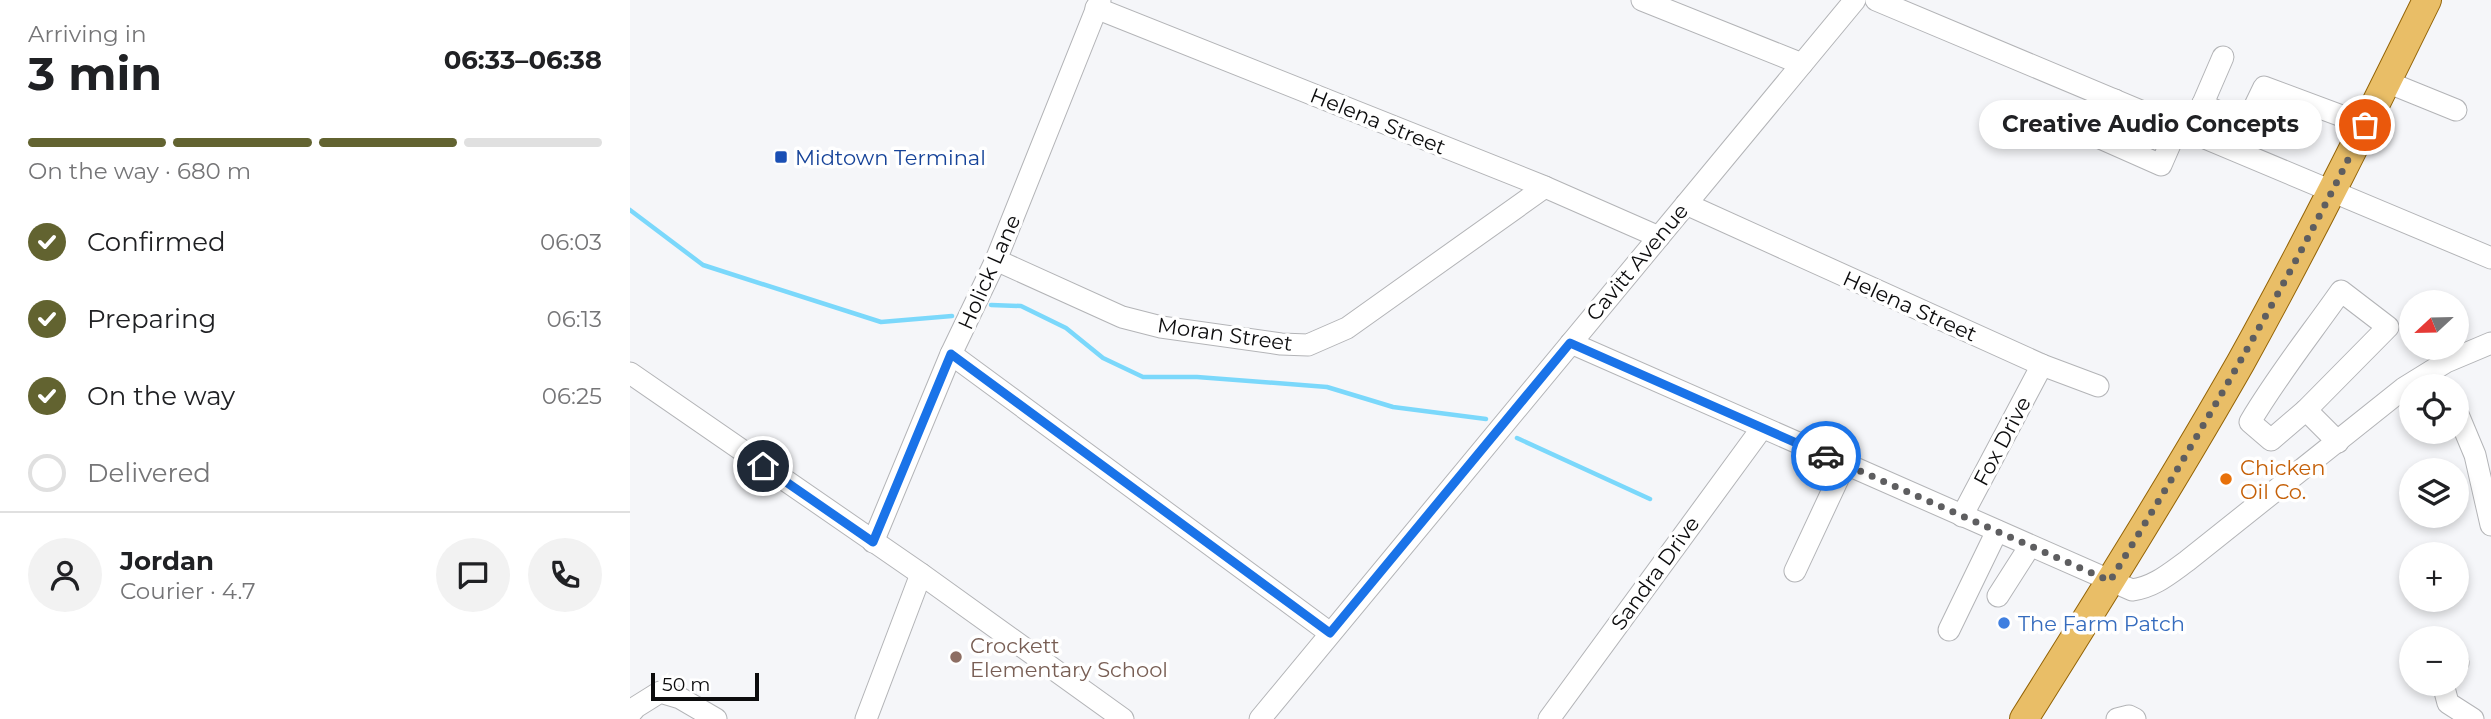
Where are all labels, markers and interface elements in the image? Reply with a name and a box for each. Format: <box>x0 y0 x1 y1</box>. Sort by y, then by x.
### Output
text: Arriving in <box>28 20 147 48</box>
text: 06:33–06:38 <box>444 44 602 76</box>
text: 3 min <box>28 45 162 102</box>
street label: Helena Street <box>1307 82 1449 160</box>
pin <box>2335 95 2395 155</box>
callout: Creative Audio Concepts <box>1980 100 2323 150</box>
icon: bag <box>2346 106 2384 144</box>
text: Creative Audio Concepts <box>2002 110 2299 138</box>
place label: Midtown Terminal <box>795 145 986 170</box>
marker: Midtown Terminal <box>773 149 789 165</box>
text: On the way · 680 m <box>28 157 251 185</box>
street label: Cavitt Avenue <box>1581 198 1693 326</box>
street label: Holick Lane <box>953 211 1025 333</box>
icon: check <box>28 223 66 261</box>
text: Confirmed <box>87 226 226 258</box>
text: 06:03 <box>540 228 602 256</box>
street label: Helena Street <box>1839 265 1981 347</box>
north arrow <box>2399 290 2469 360</box>
map controls <box>2399 290 2469 696</box>
icon: check <box>28 300 66 338</box>
text: Preparing <box>87 303 216 335</box>
text: 06:13 <box>547 305 602 333</box>
street label: Moran Street <box>1156 312 1294 356</box>
button: locate <box>2399 374 2469 444</box>
icon: check <box>28 377 66 415</box>
text: On the way <box>87 380 235 412</box>
text: 06:25 <box>542 382 602 410</box>
street label: Fox Drive <box>1968 392 2036 490</box>
courier <box>1791 421 1861 491</box>
pin <box>733 436 793 496</box>
icon: car <box>1807 437 1845 475</box>
icon: home <box>744 447 782 485</box>
place label: Chicken Oil Co. <box>2240 455 2325 504</box>
text: Delivered <box>87 457 211 489</box>
button: layers <box>2399 458 2469 528</box>
marker: Chicken Oil Co. <box>2218 471 2234 487</box>
street label: Sandra Drive <box>1605 511 1705 635</box>
button: person <box>28 538 102 612</box>
button: chat <box>436 538 510 612</box>
button: phone <box>528 538 602 612</box>
button: + <box>2399 542 2469 612</box>
text: Jordan <box>120 545 214 577</box>
text: Courier · 4.7 <box>120 577 256 605</box>
place label: The Farm Patch <box>2018 611 2185 636</box>
marker: The Farm Patch <box>1996 615 2012 631</box>
button: − <box>2399 626 2469 696</box>
place label: Crockett Elementary School <box>970 633 1168 682</box>
marker: Crockett Elementary School <box>948 649 964 665</box>
scale bar <box>651 670 760 702</box>
text: 50 m <box>662 673 710 696</box>

